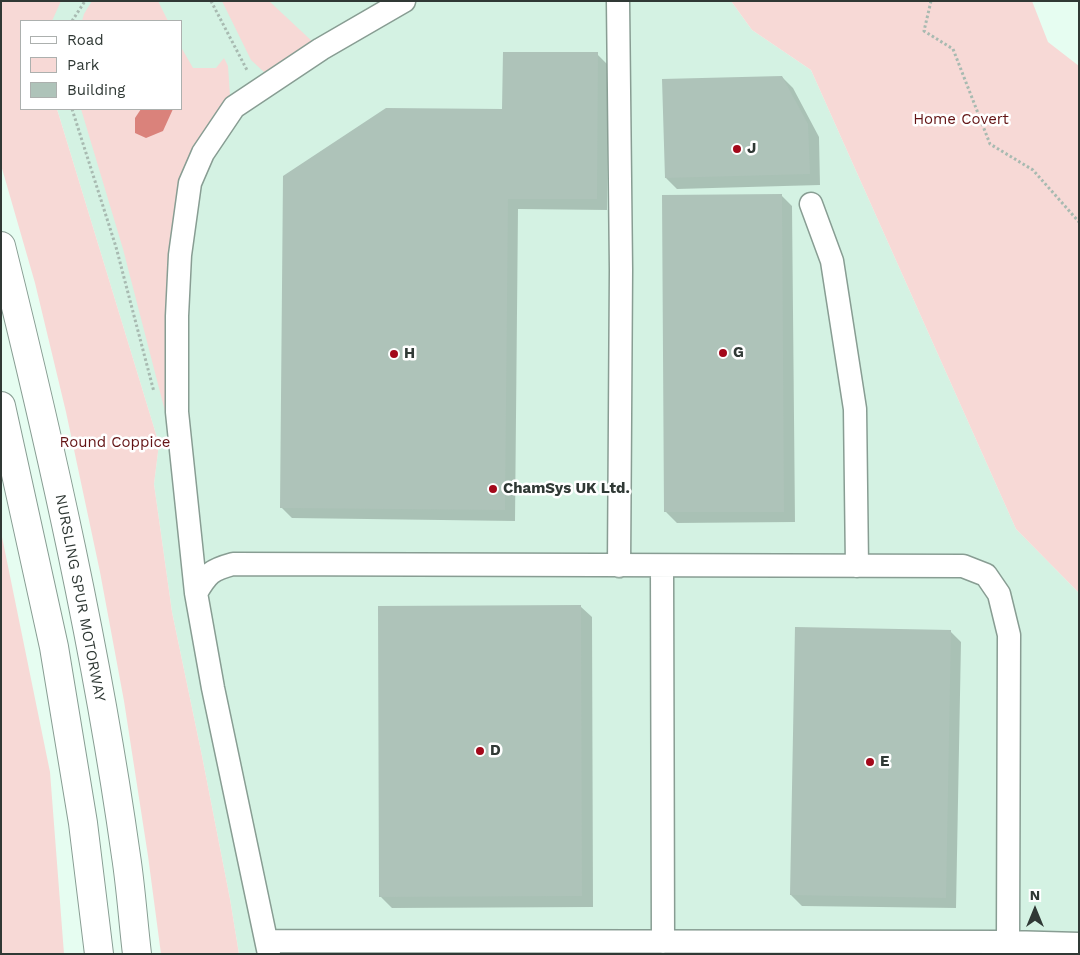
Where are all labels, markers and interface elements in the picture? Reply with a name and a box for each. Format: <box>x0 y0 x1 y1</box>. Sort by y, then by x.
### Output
legend <box>20 20 182 110</box>
text: Road <box>67 31 104 49</box>
text: Park <box>67 56 99 74</box>
text: Building <box>67 81 125 99</box>
park label: Home Covert <box>913 111 1009 129</box>
place label: J <box>747 140 756 158</box>
marker: J <box>731 143 743 155</box>
place label: G <box>733 344 744 362</box>
place label: H <box>404 345 415 363</box>
marker: G <box>717 347 729 359</box>
marker: H <box>388 348 400 360</box>
park label: Round Coppice <box>60 434 170 452</box>
place label: ChamSys UK Ltd. <box>503 480 630 498</box>
marker: ChamSys UK Ltd. <box>487 483 499 495</box>
street label: NURSLING SPUR MOTORWAY <box>51 493 109 703</box>
place label: D <box>490 742 501 760</box>
marker: D <box>474 745 486 757</box>
place label: E <box>880 753 889 771</box>
marker: E <box>864 756 876 768</box>
north arrow <box>1010 885 1060 935</box>
text: N <box>1030 887 1040 903</box>

